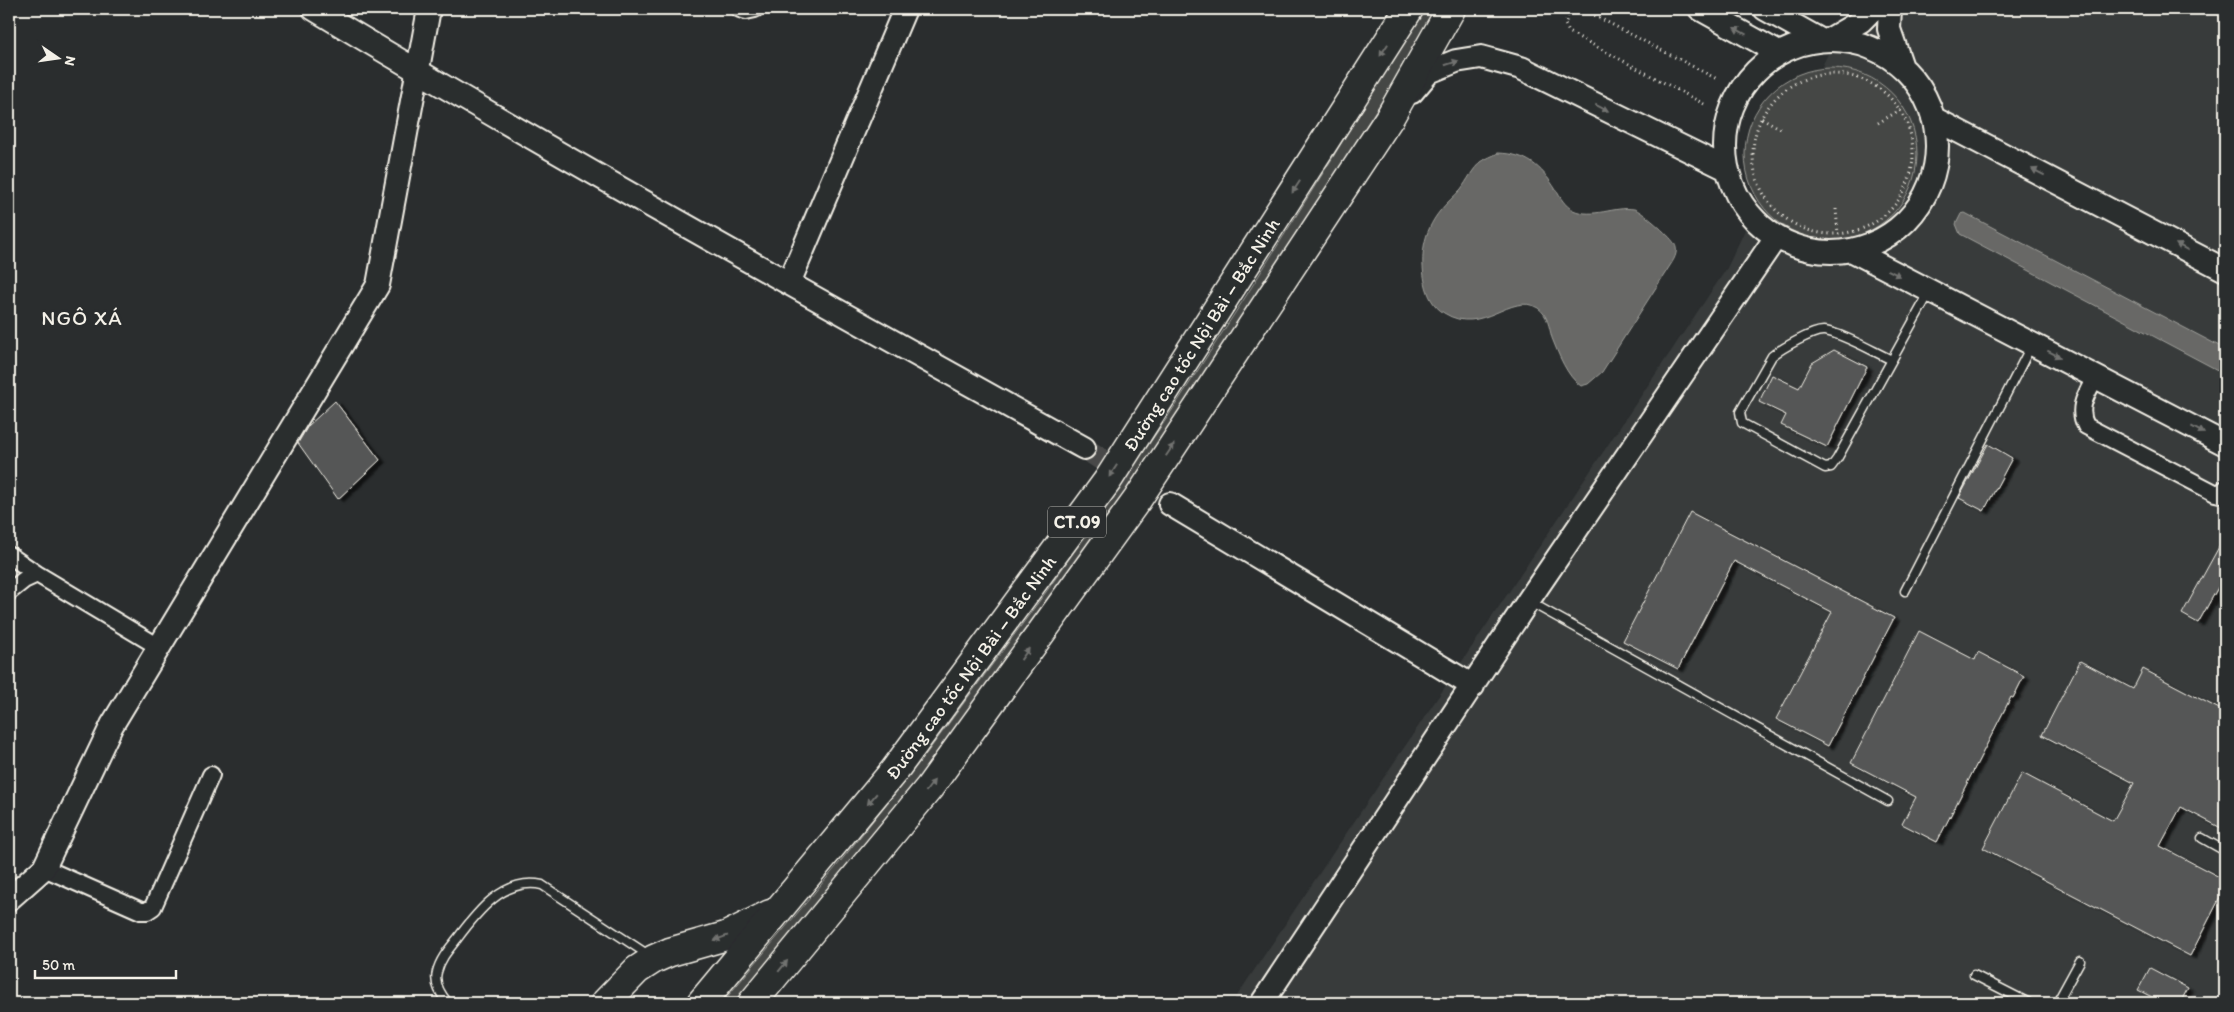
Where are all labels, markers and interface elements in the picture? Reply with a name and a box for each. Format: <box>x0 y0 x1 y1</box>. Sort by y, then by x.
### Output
one-way arrow <box>1733 26 1746 35</box>
north arrow <box>32 32 82 82</box>
one-way arrow <box>1379 43 1388 57</box>
text: N <box>61 54 80 67</box>
one-way arrow <box>1444 59 1459 67</box>
one-way arrow <box>1595 105 1609 113</box>
one-way arrow <box>2031 168 2045 176</box>
one-way arrow <box>1291 180 1301 193</box>
street label: Đường cao tốc Nội Bài – Bắc Ninh <box>1119 213 1285 455</box>
one-way arrow <box>2176 243 2189 252</box>
one-way arrow <box>1887 269 1901 277</box>
district label: NGÔ XÁ <box>41 305 123 330</box>
one-way arrow <box>2047 350 2062 358</box>
one-way arrow <box>2191 426 2206 434</box>
one-way arrow <box>1165 443 1174 457</box>
one-way arrow <box>1109 464 1118 478</box>
road number: CT.09 <box>1048 507 1106 538</box>
street label: Đường cao tốc Nội Bài – Bắc Ninh <box>881 551 1061 784</box>
one-way arrow <box>1020 647 1030 661</box>
one-way arrow <box>925 779 935 793</box>
one-way arrow <box>866 792 877 805</box>
one-way arrow <box>713 934 728 942</box>
scale bar <box>35 947 176 979</box>
text: 50 m <box>42 956 75 974</box>
one-way arrow <box>777 959 788 972</box>

